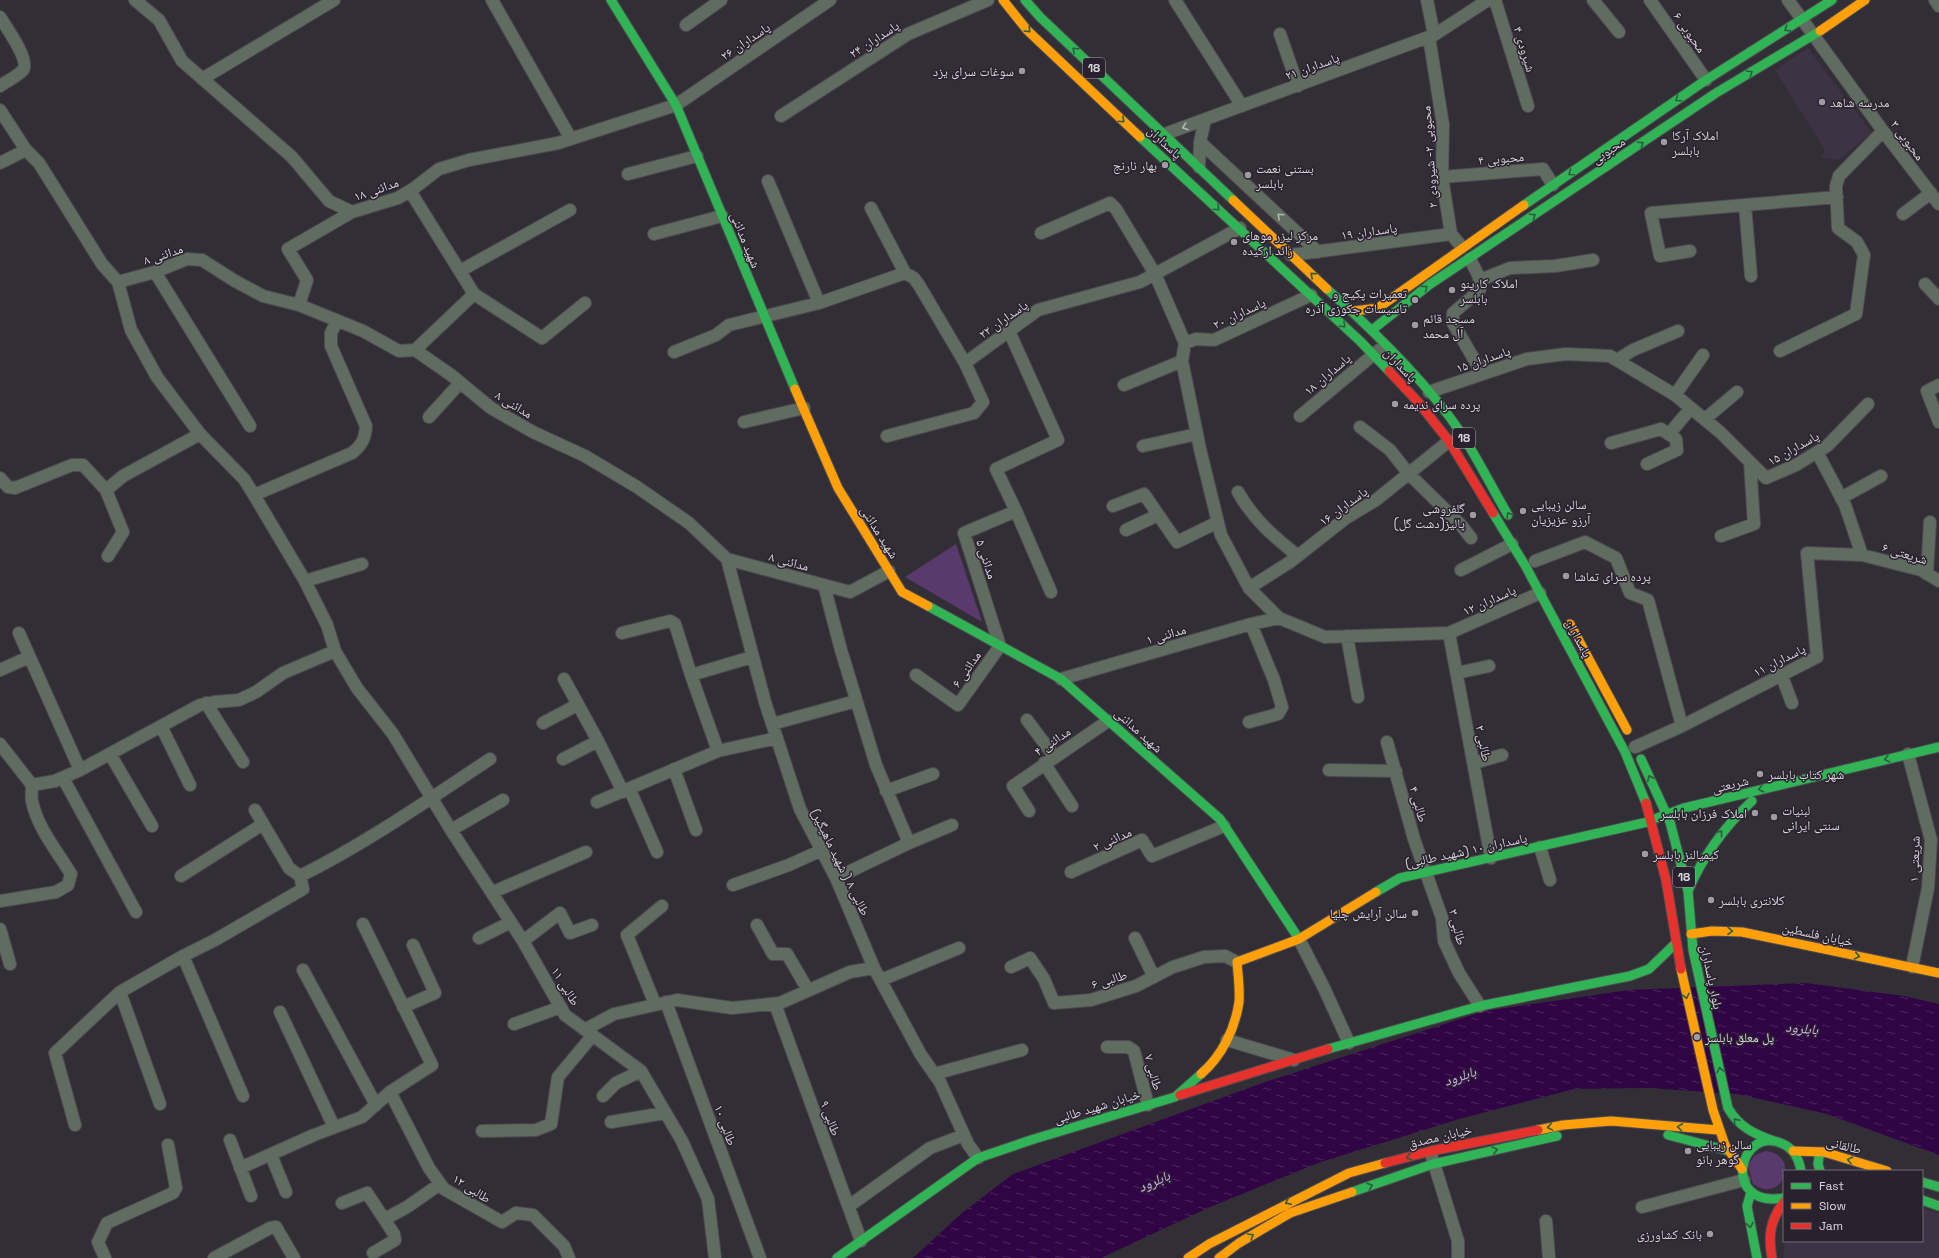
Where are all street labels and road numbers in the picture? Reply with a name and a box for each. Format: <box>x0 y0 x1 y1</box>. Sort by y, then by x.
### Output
street label: محبوبی ۶ <box>1669 9 1710 56</box>
street label: پاسداران ۲۴ <box>846 17 903 62</box>
street label: پاسداران ۲۶ <box>717 19 774 64</box>
street label: شیرودی ۴ <box>1509 24 1540 74</box>
street label: پاسداران ۲۱ <box>1283 49 1342 84</box>
road number: 18 <box>1083 58 1105 78</box>
street label: محبوبی ۲- شیرودی ۲ <box>1417 105 1442 209</box>
street label: محبوبی ۳ <box>1887 117 1928 164</box>
street label: پاسداران <box>1144 122 1186 163</box>
street label: محبوبی <box>1588 133 1628 168</box>
street label: محبوبی ۴ <box>1477 148 1525 169</box>
street label: مدائنی ۱۸ <box>351 174 401 205</box>
street label: شهید مدائنی <box>727 210 765 271</box>
street label: پاسداران ۱۹ <box>1340 219 1398 244</box>
street label: مدائنی ۸ <box>141 240 185 269</box>
street label: پاسداران ۲۰ <box>1210 294 1269 333</box>
street label: پاسداران ۲۲ <box>975 296 1031 343</box>
street label: پاسداران ۱۵ <box>1454 342 1513 377</box>
street label: پاسداران <box>1380 344 1421 386</box>
street label: پاسداران ۱۸ <box>1300 350 1355 399</box>
street label: مدائنی ۸ <box>492 387 536 422</box>
street label: پاسداران ۱۵ <box>1764 427 1822 470</box>
road number: 18 <box>1453 428 1475 448</box>
street label: پاسداران ۱۶ <box>1316 483 1371 530</box>
street label: شهید مدائنی <box>857 503 902 562</box>
street label: مدائنی ۵ <box>972 537 1001 581</box>
street label: شریعتی ۶ <box>1880 539 1930 568</box>
street label: مدائنی ۸ <box>767 548 811 575</box>
street label: پاسداران ۱۲ <box>1460 581 1519 620</box>
street label: پاسداران <box>1561 616 1596 661</box>
street label: مدائنی ۱ <box>1144 621 1188 648</box>
street label: پاسداران ۱۱ <box>1750 640 1808 681</box>
street label: مدائنی ۶ <box>948 648 985 691</box>
street label: شهید مدائنی <box>1111 704 1166 756</box>
street label: مدائنی ۴ <box>1031 723 1074 760</box>
street label: طالبی ۲ <box>1472 724 1495 763</box>
street label: شریعتی <box>1710 772 1750 797</box>
street label: طالبی ۴ <box>1405 784 1432 824</box>
street label: طالبی ۸ ( شهید ماهیگیر) <box>807 806 874 919</box>
street label: مدائنی ۲ <box>1090 823 1134 855</box>
street label: پاسداران ۱۰ (شهید طالبی) <box>1403 829 1529 872</box>
street label: شریعتی ۱ <box>1905 836 1924 883</box>
road number: 18 <box>1673 867 1695 887</box>
street label: طالبی ۳ <box>1445 907 1470 947</box>
street label: خیابان فلسطین <box>1781 919 1855 950</box>
street label: بلوار پاسداران <box>1696 943 1727 1011</box>
street label: طالبی ۱۱ <box>547 964 584 1009</box>
street label: طالبی ۶ <box>1089 966 1129 993</box>
street label: طالبی ۷ <box>1141 1052 1166 1092</box>
street label: خیابان شهید طالبی <box>1052 1085 1142 1128</box>
street label: طالبی ۹ <box>816 1098 845 1138</box>
street label: طالبی ۱۰ <box>710 1102 741 1148</box>
street label: خیابان مصدق <box>1407 1121 1474 1152</box>
street label: طالقانی <box>1825 1133 1863 1158</box>
street label: طالبی ۱۲ <box>449 1170 494 1207</box>

